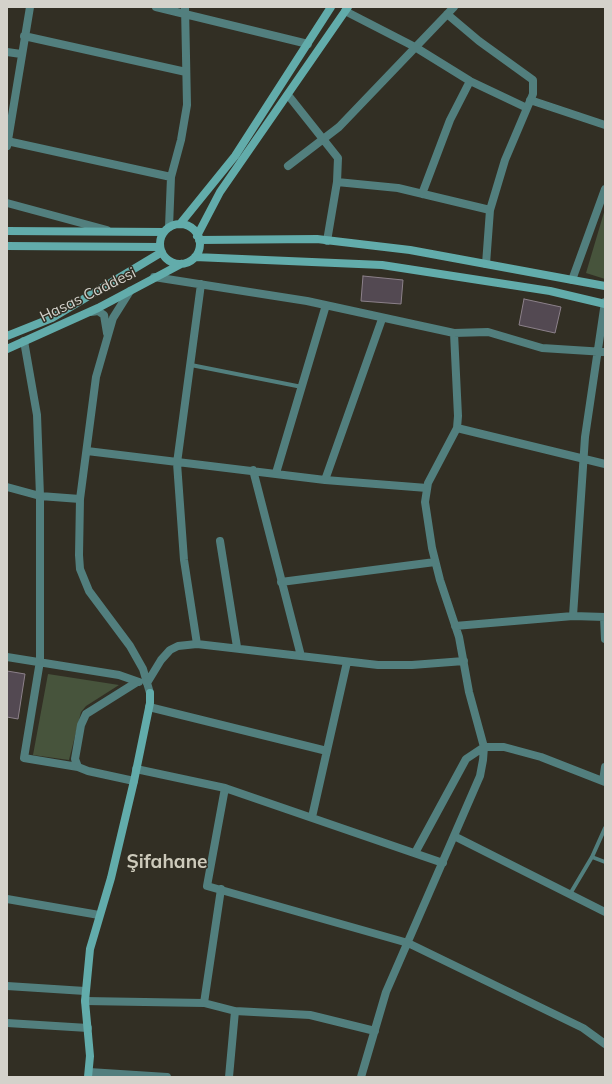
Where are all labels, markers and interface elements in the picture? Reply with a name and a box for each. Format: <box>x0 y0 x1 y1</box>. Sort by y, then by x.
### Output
street label: Hasas Caddesi <box>37 264 139 326</box>
district label: Şifahane <box>127 851 207 873</box>

